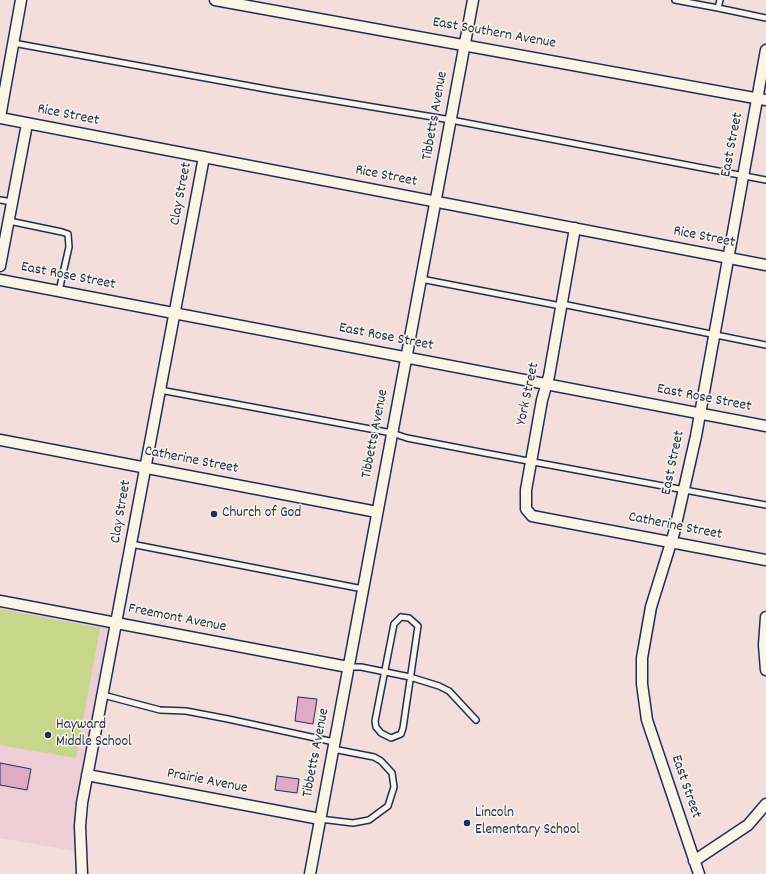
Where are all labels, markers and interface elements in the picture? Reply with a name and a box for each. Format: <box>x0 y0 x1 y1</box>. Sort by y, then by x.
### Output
street label: East Southern Avenue <box>431 14 557 54</box>
street label: Tibbetts Avenue <box>419 70 453 162</box>
street label: Rice Street <box>36 101 100 131</box>
street label: East Street <box>718 111 748 179</box>
street label: Clay Street <box>167 161 197 227</box>
street label: Rice Street <box>354 162 418 192</box>
street label: Rice Street <box>672 223 736 253</box>
street label: East Rose Street <box>19 259 117 295</box>
street label: East Rose Street <box>337 320 435 356</box>
street label: York Street <box>514 361 544 427</box>
street label: East Rose Street <box>655 381 753 417</box>
street label: Tibbetts Avenue <box>359 388 393 480</box>
street label: East Street <box>658 429 690 497</box>
street label: Catherine Street <box>143 443 239 479</box>
street label: Clay Street <box>108 479 136 545</box>
place label: Church of God <box>222 505 301 523</box>
marker: Church of God <box>209 509 219 519</box>
street label: Catherine Street <box>627 509 723 545</box>
street label: Freemont Avenue <box>127 601 227 637</box>
street label: Tibbetts Avenue <box>300 707 334 799</box>
place label: Hayward Middle School <box>56 717 132 752</box>
marker: Hayward Middle School <box>43 730 53 740</box>
street label: East Street <box>666 753 704 821</box>
street label: Prairie Avenue <box>165 765 249 799</box>
place label: Lincoln Elementary School <box>475 805 580 840</box>
marker: Lincoln Elementary School <box>462 818 472 828</box>

